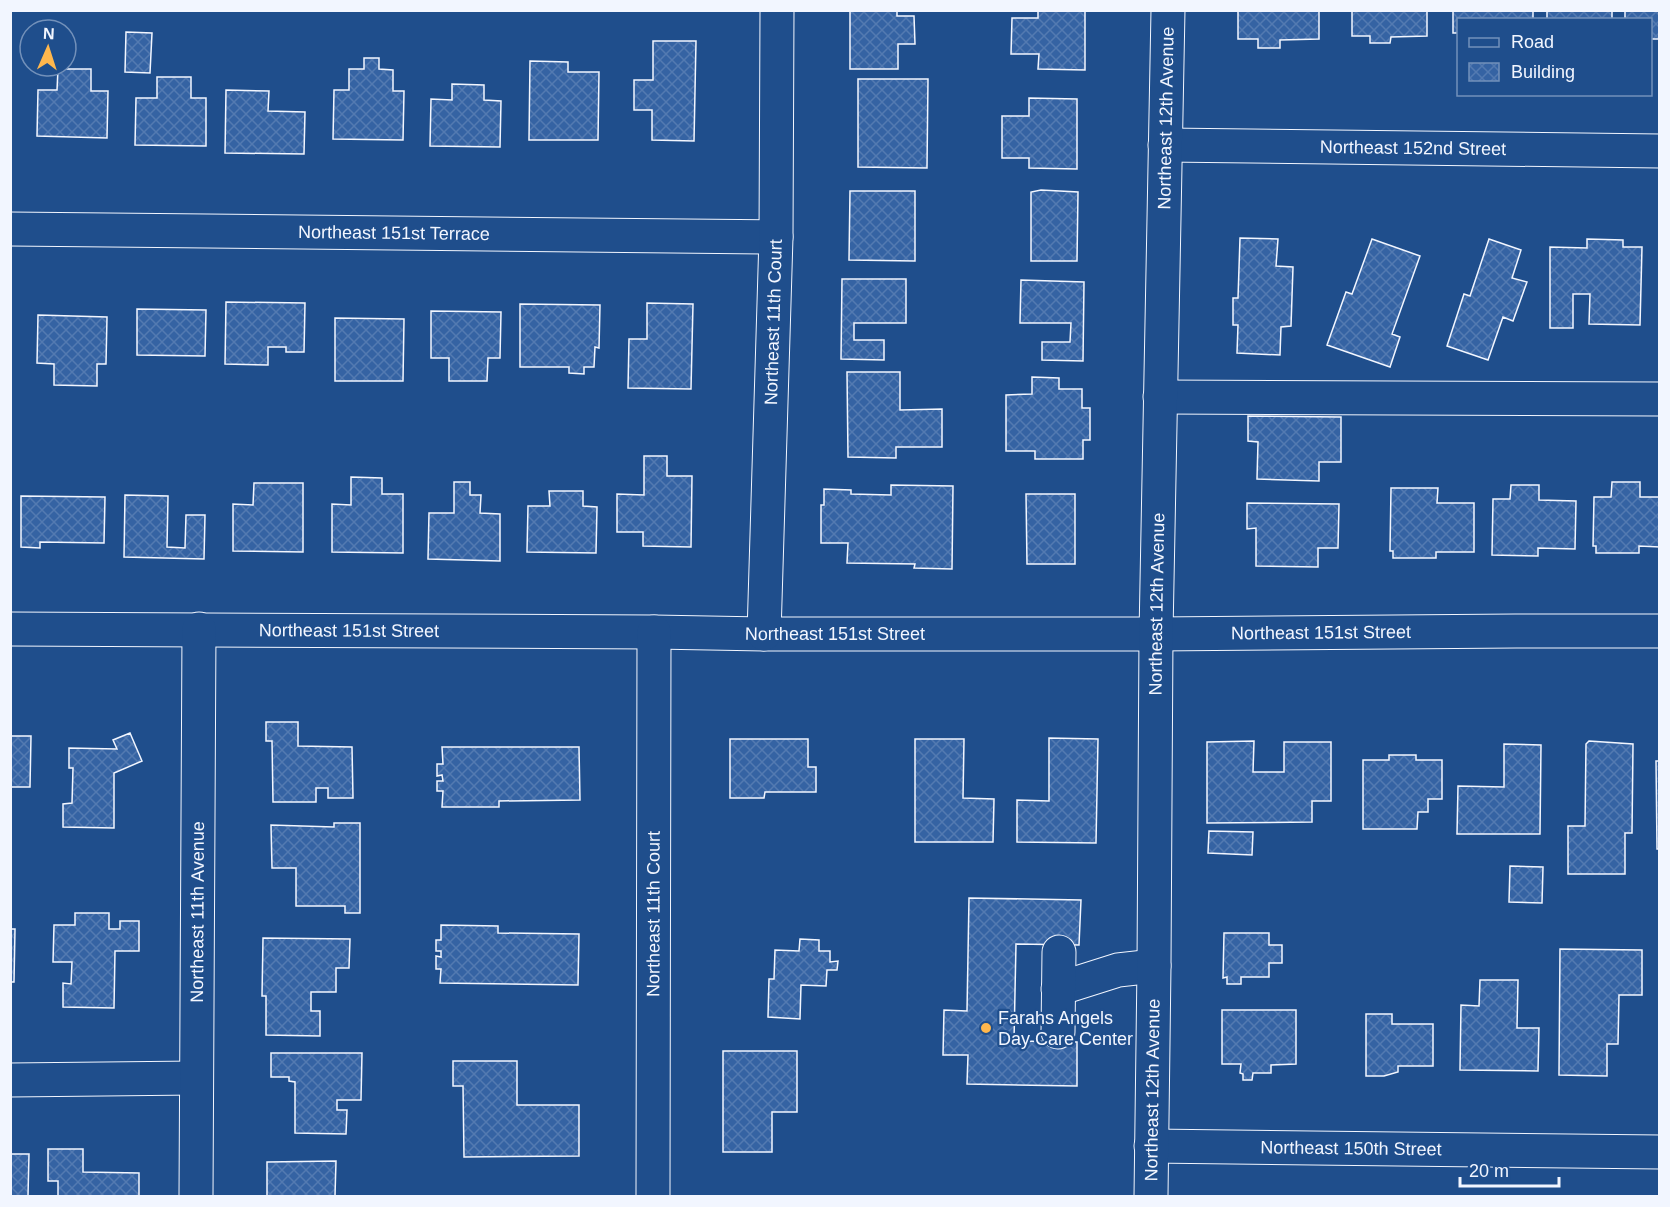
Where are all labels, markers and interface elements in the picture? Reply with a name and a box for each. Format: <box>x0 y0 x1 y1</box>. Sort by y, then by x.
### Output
north arrow <box>18 18 78 78</box>
legend <box>1457 18 1652 96</box>
text: N <box>43 25 55 42</box>
street label: Northeast 12th Avenue <box>1154 26 1178 210</box>
text: Road <box>1511 32 1554 52</box>
text: Building <box>1511 62 1575 82</box>
street label: Northeast 152nd Street <box>1320 137 1506 159</box>
street label: Northeast 151st Terrace <box>298 222 490 244</box>
street label: Northeast 11th Court <box>761 239 786 405</box>
street label: Northeast 12th Avenue <box>1146 512 1168 696</box>
street label: Northeast 151st Street <box>259 620 439 641</box>
street label: Northeast 151st Street <box>1231 622 1411 643</box>
street label: Northeast 151st Street <box>745 624 925 644</box>
street label: Northeast 11th Avenue <box>187 821 208 1003</box>
street label: Northeast 11th Court <box>643 831 664 997</box>
street label: Northeast 12th Avenue <box>1141 998 1164 1182</box>
place label: Farahs Angels Day Care Center <box>998 1008 1133 1049</box>
marker: Farahs Angels Day Care Center <box>979 1021 993 1035</box>
street label: Northeast 150th Street <box>1260 1137 1442 1159</box>
scale bar <box>1460 1150 1559 1188</box>
text: 20 m <box>1469 1161 1509 1181</box>

